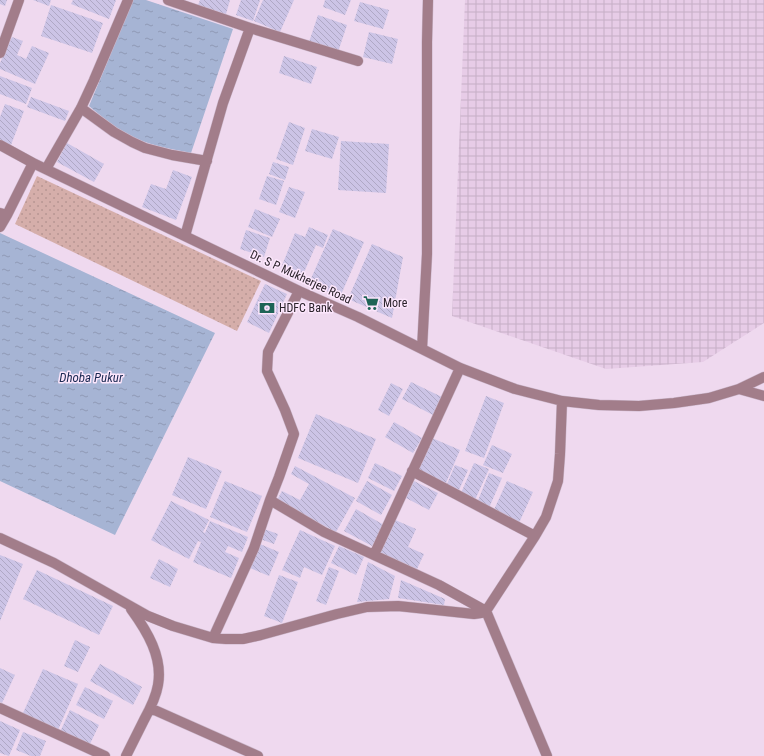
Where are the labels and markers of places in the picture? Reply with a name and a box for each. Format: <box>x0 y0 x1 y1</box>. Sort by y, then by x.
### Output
supermarket icon: More <box>362 294 380 312</box>
place label: More <box>383 296 408 310</box>
bank icon: HDFC Bank <box>258 299 276 317</box>
place label: HDFC Bank <box>279 301 333 315</box>

